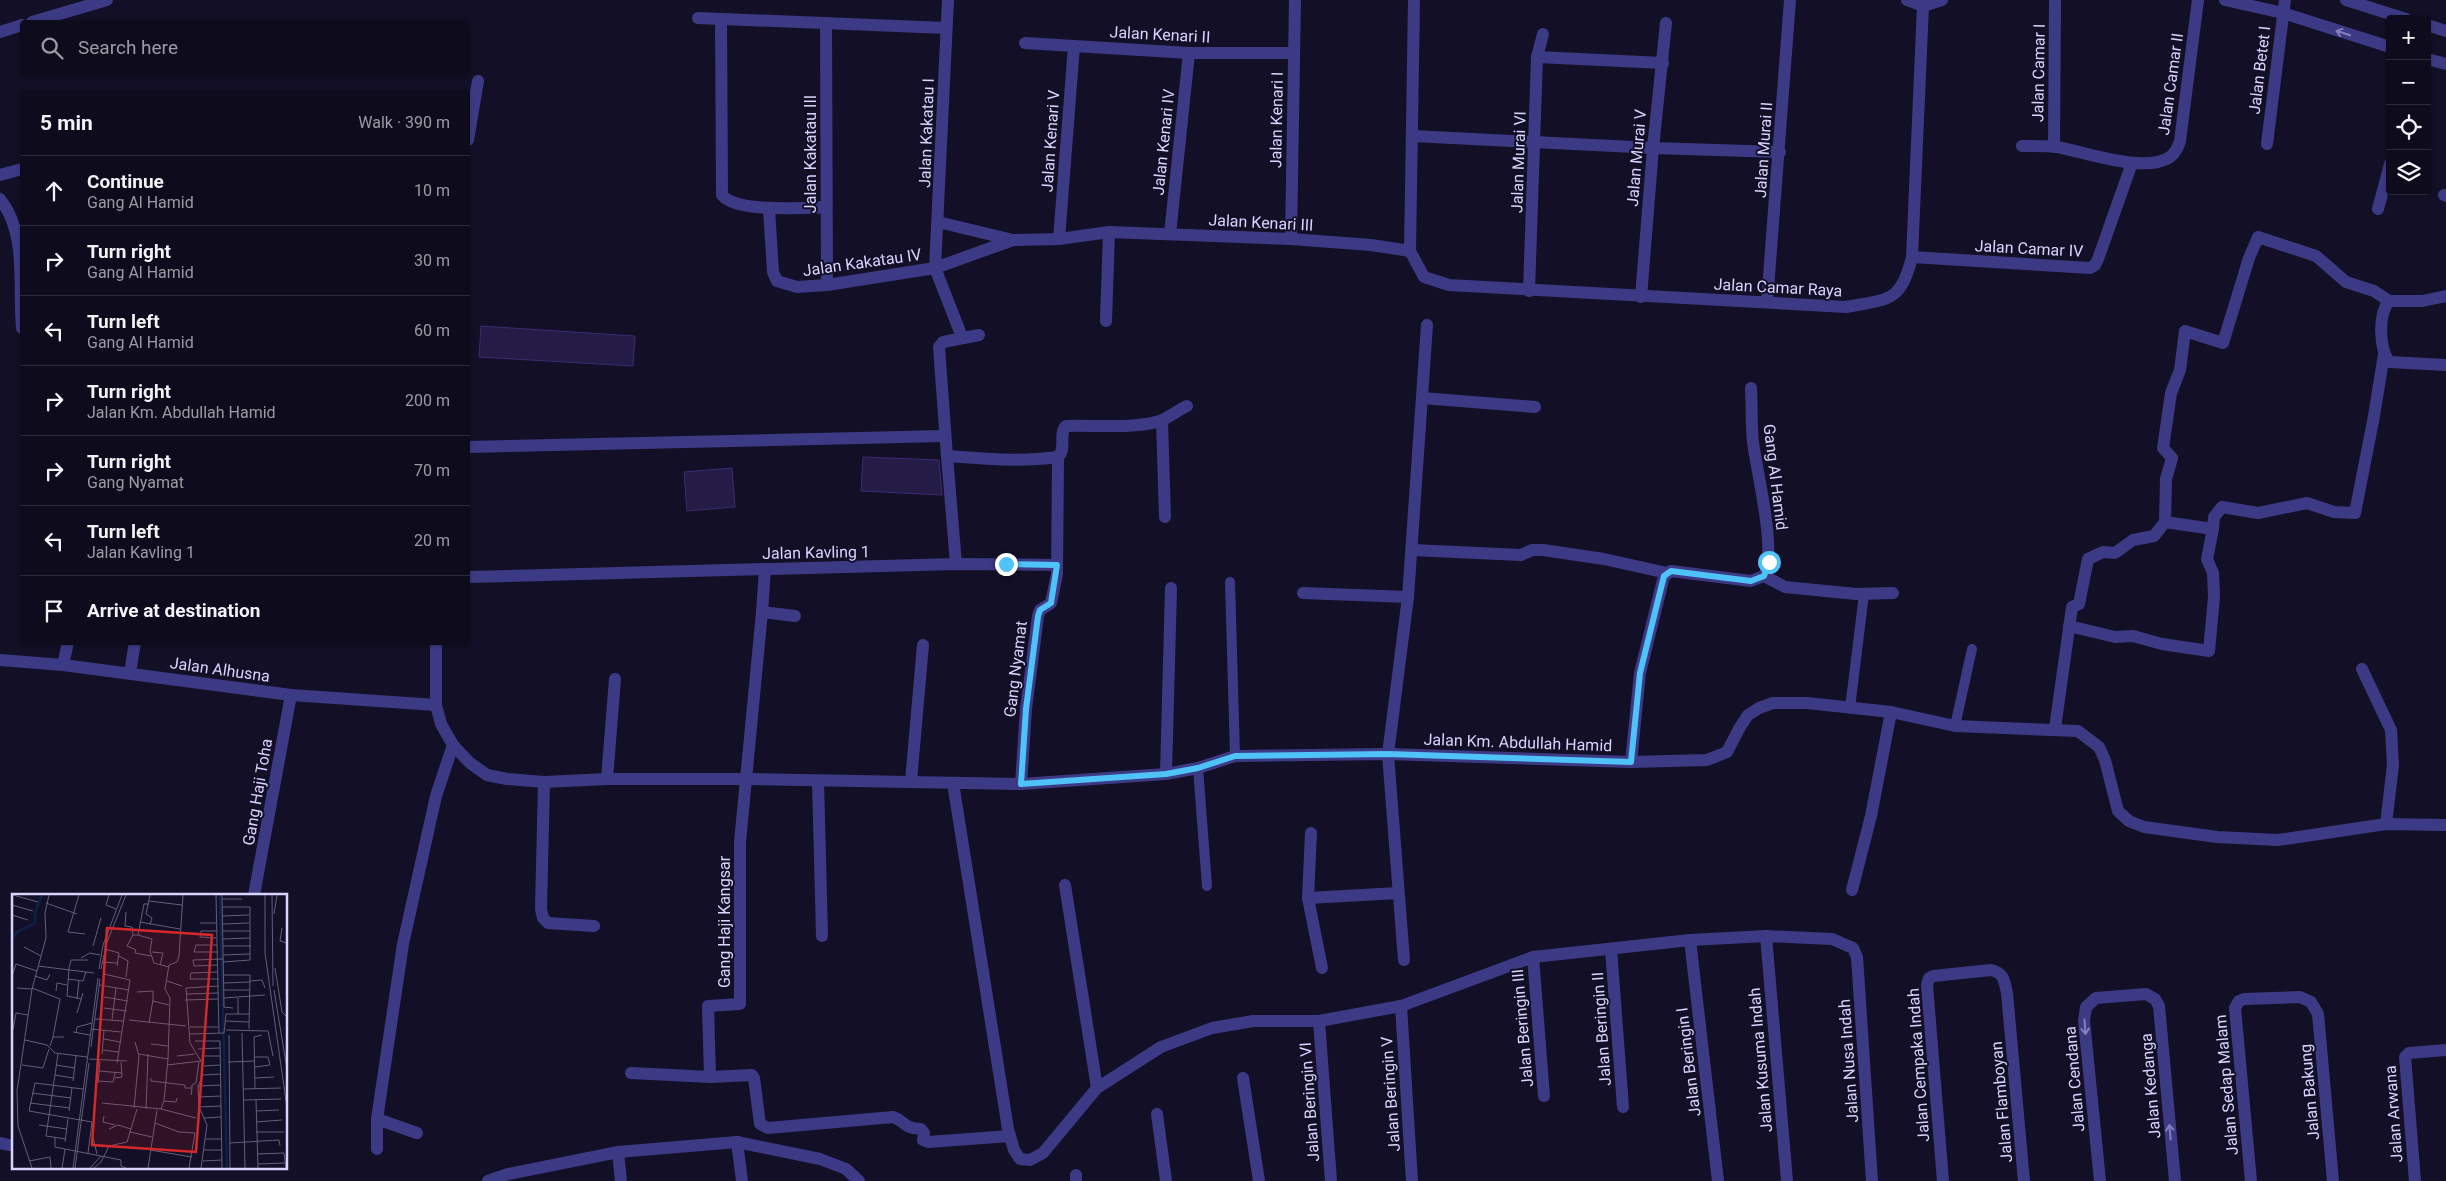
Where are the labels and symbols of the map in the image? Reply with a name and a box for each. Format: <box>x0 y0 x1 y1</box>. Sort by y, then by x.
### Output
street label: Jalan Kenari II <box>1109 22 1211 47</box>
street label: Jalan Camar I <box>2028 24 2049 122</box>
street label: Jalan Betet I <box>2245 25 2274 115</box>
one-way arrow <box>2336 27 2352 37</box>
street label: Jalan Camar II <box>2154 32 2187 136</box>
street label: Jalan Kenari I <box>1266 72 1287 168</box>
street label: Jalan Kakatau I <box>915 78 938 188</box>
street label: Jalan Kenari IV <box>1148 88 1179 196</box>
street label: Jalan Kenari V <box>1037 89 1064 193</box>
street label: Jalan Kakatau III <box>801 95 820 213</box>
street label: Jalan Murai II <box>1751 101 1776 199</box>
street label: Jalan Murai V <box>1623 109 1650 207</box>
street label: Jalan Murai VI <box>1507 111 1530 213</box>
street label: Jalan Kenari III <box>1208 210 1314 235</box>
street label: Jalan Camar IV <box>1974 236 2084 261</box>
street label: Jalan Kakatau IV <box>801 245 923 280</box>
street label: Jalan Camar Raya <box>1713 275 1843 300</box>
street label: Gang Al Hamid <box>1760 423 1791 531</box>
street label: Jalan Kavling 1 <box>762 542 870 563</box>
route start <box>1758 551 1781 574</box>
route end <box>995 553 1018 576</box>
street label: Gang Nyamat <box>1000 620 1031 718</box>
street label: Jalan Alhusna <box>169 653 271 686</box>
street label: Jalan Km. Abdullah Hamid <box>1423 730 1613 755</box>
street label: Gang Haji Toha <box>239 737 276 847</box>
street label: Gang Haji Kangsar <box>715 855 734 988</box>
inset map <box>12 894 288 1168</box>
street label: Jalan Beringin III <box>1508 968 1537 1088</box>
street label: Jalan Beringin II <box>1588 971 1615 1086</box>
street label: Jalan Kusuma Indah <box>1745 987 1776 1133</box>
street label: Jalan Cempaka Indah <box>1904 987 1933 1142</box>
street label: Jalan Nusa Indah <box>1835 999 1862 1123</box>
street label: Jalan Beringin I <box>1672 1006 1705 1117</box>
street label: Jalan Sedap Malam <box>2211 1014 2242 1156</box>
one-way arrow <box>2081 1019 2090 1035</box>
street label: Jalan Cendana <box>2060 1025 2089 1133</box>
street label: Jalan Kedanga <box>2136 1033 2165 1139</box>
street label: Jalan Beringin V <box>1377 1036 1404 1152</box>
street label: Jalan Flamboyan <box>1987 1041 2016 1163</box>
street label: Jalan Beringin VI <box>1296 1042 1323 1162</box>
street label: Jalan Bakung <box>2296 1043 2323 1141</box>
street label: Jalan Arwana <box>2381 1065 2406 1163</box>
one-way arrow <box>2166 1125 2175 1141</box>

